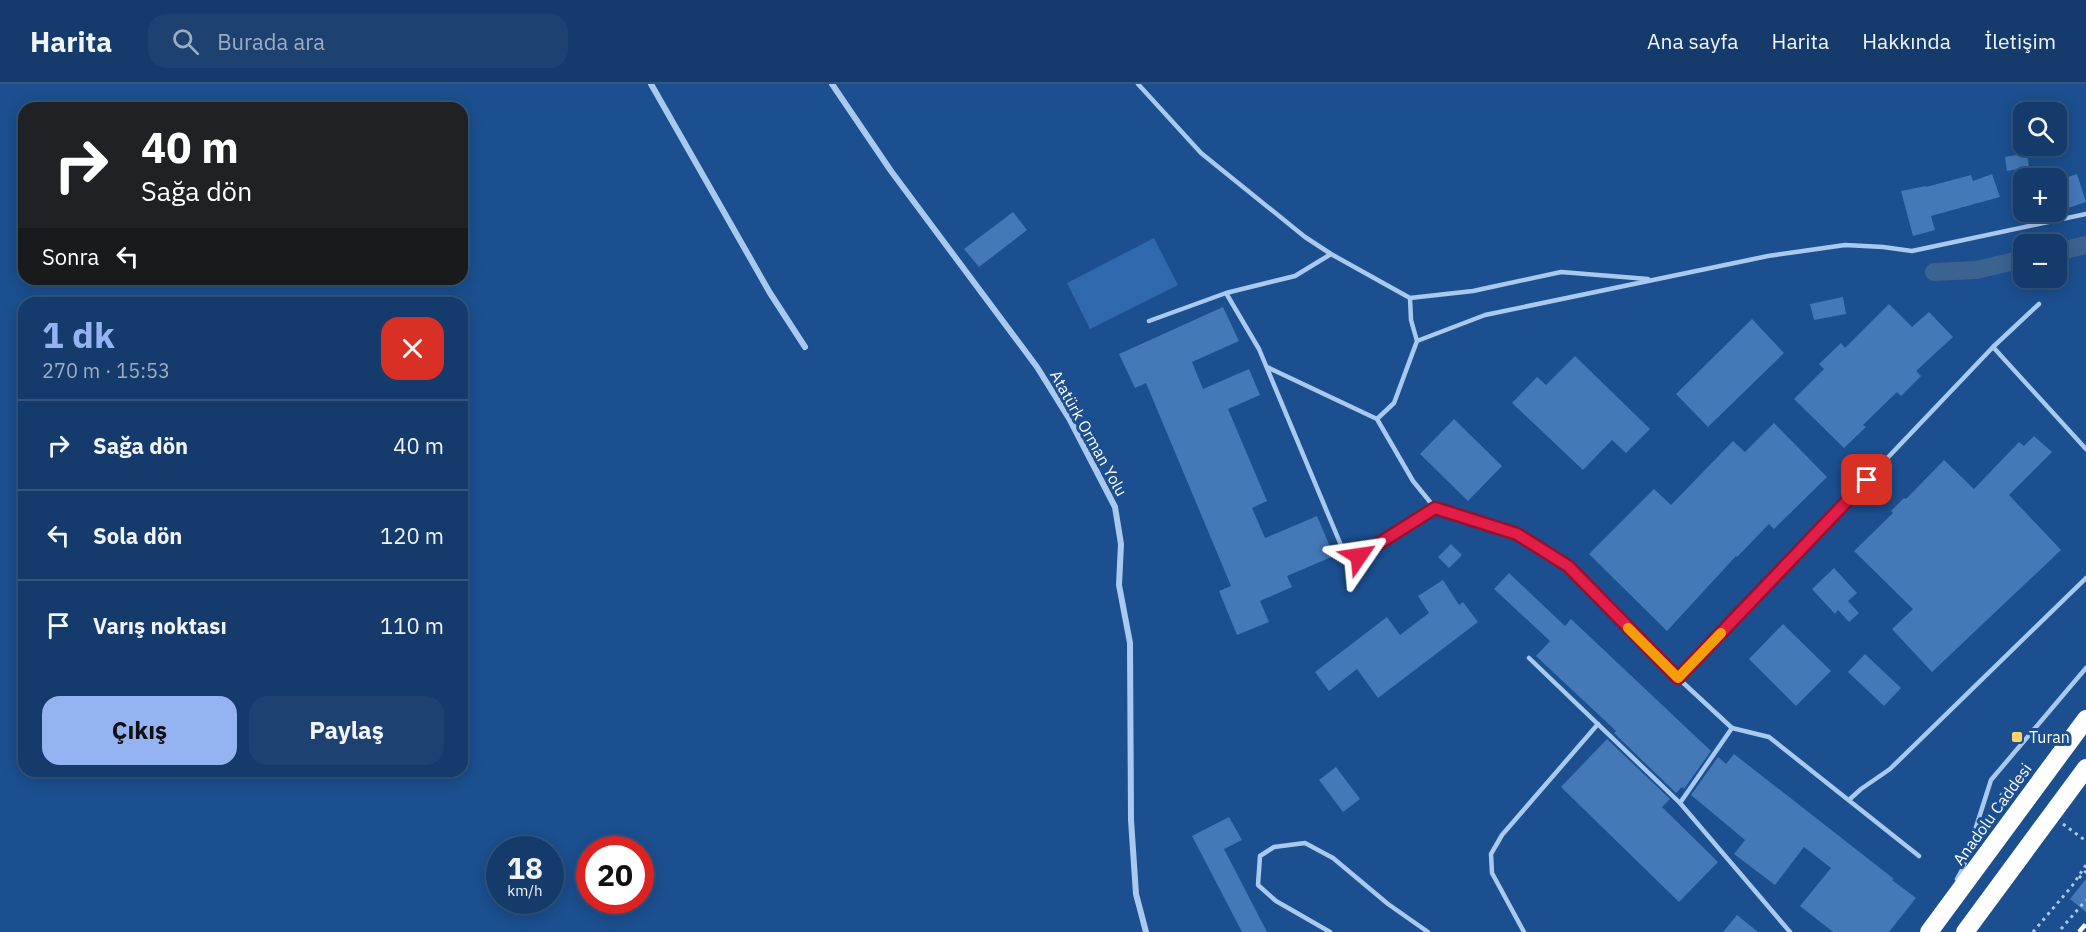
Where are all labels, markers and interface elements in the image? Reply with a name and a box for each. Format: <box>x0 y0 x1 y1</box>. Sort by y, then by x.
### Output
search box <box>148 14 568 68</box>
text: Harita <box>30 23 112 60</box>
icon: search <box>169 25 202 58</box>
text: Burada ara <box>217 27 325 56</box>
text: Ana sayfa <box>1647 27 1739 55</box>
text: Harita <box>1772 27 1829 55</box>
text: Hakkında <box>1862 27 1951 55</box>
text: İletişim <box>1984 27 2056 55</box>
map controls <box>2013 102 2067 288</box>
button: search <box>2013 102 2067 156</box>
text: 40 m <box>141 120 239 175</box>
icon: right <box>42 126 120 204</box>
button: + <box>2013 168 2067 222</box>
text: Sağa dön <box>141 173 252 208</box>
button: − <box>2013 234 2067 288</box>
icon: left <box>111 240 144 273</box>
text: Sonra <box>42 242 99 271</box>
text: 1 dk <box>42 311 115 358</box>
button: close <box>381 317 444 380</box>
text: 270 m · 15:53 <box>42 357 170 384</box>
street label: Atatürk Orman Yolu <box>1046 367 1132 499</box>
icon: right <box>42 429 75 462</box>
text: Sağa dön <box>93 431 188 460</box>
text: 40 m <box>393 431 444 460</box>
pin <box>1841 454 1892 505</box>
icon: arrive <box>1850 463 1883 496</box>
icon: left <box>42 519 75 552</box>
text: Sola dön <box>93 521 182 550</box>
text: 120 m <box>380 521 444 550</box>
position arrow <box>1327 524 1391 588</box>
icon: arrive <box>42 609 75 642</box>
text: Varış noktası <box>93 611 227 640</box>
text: 110 m <box>380 611 444 640</box>
button: Çıkış <box>42 696 237 765</box>
button: Paylaş <box>249 696 444 765</box>
place label: Turan <box>2029 727 2070 747</box>
marker: Turan <box>2010 730 2024 744</box>
street label: Anadolu Caddesi <box>1948 759 2036 869</box>
speed limit sign: 20 <box>576 836 654 914</box>
text: 18 <box>507 848 543 887</box>
text: km/h <box>507 881 543 900</box>

